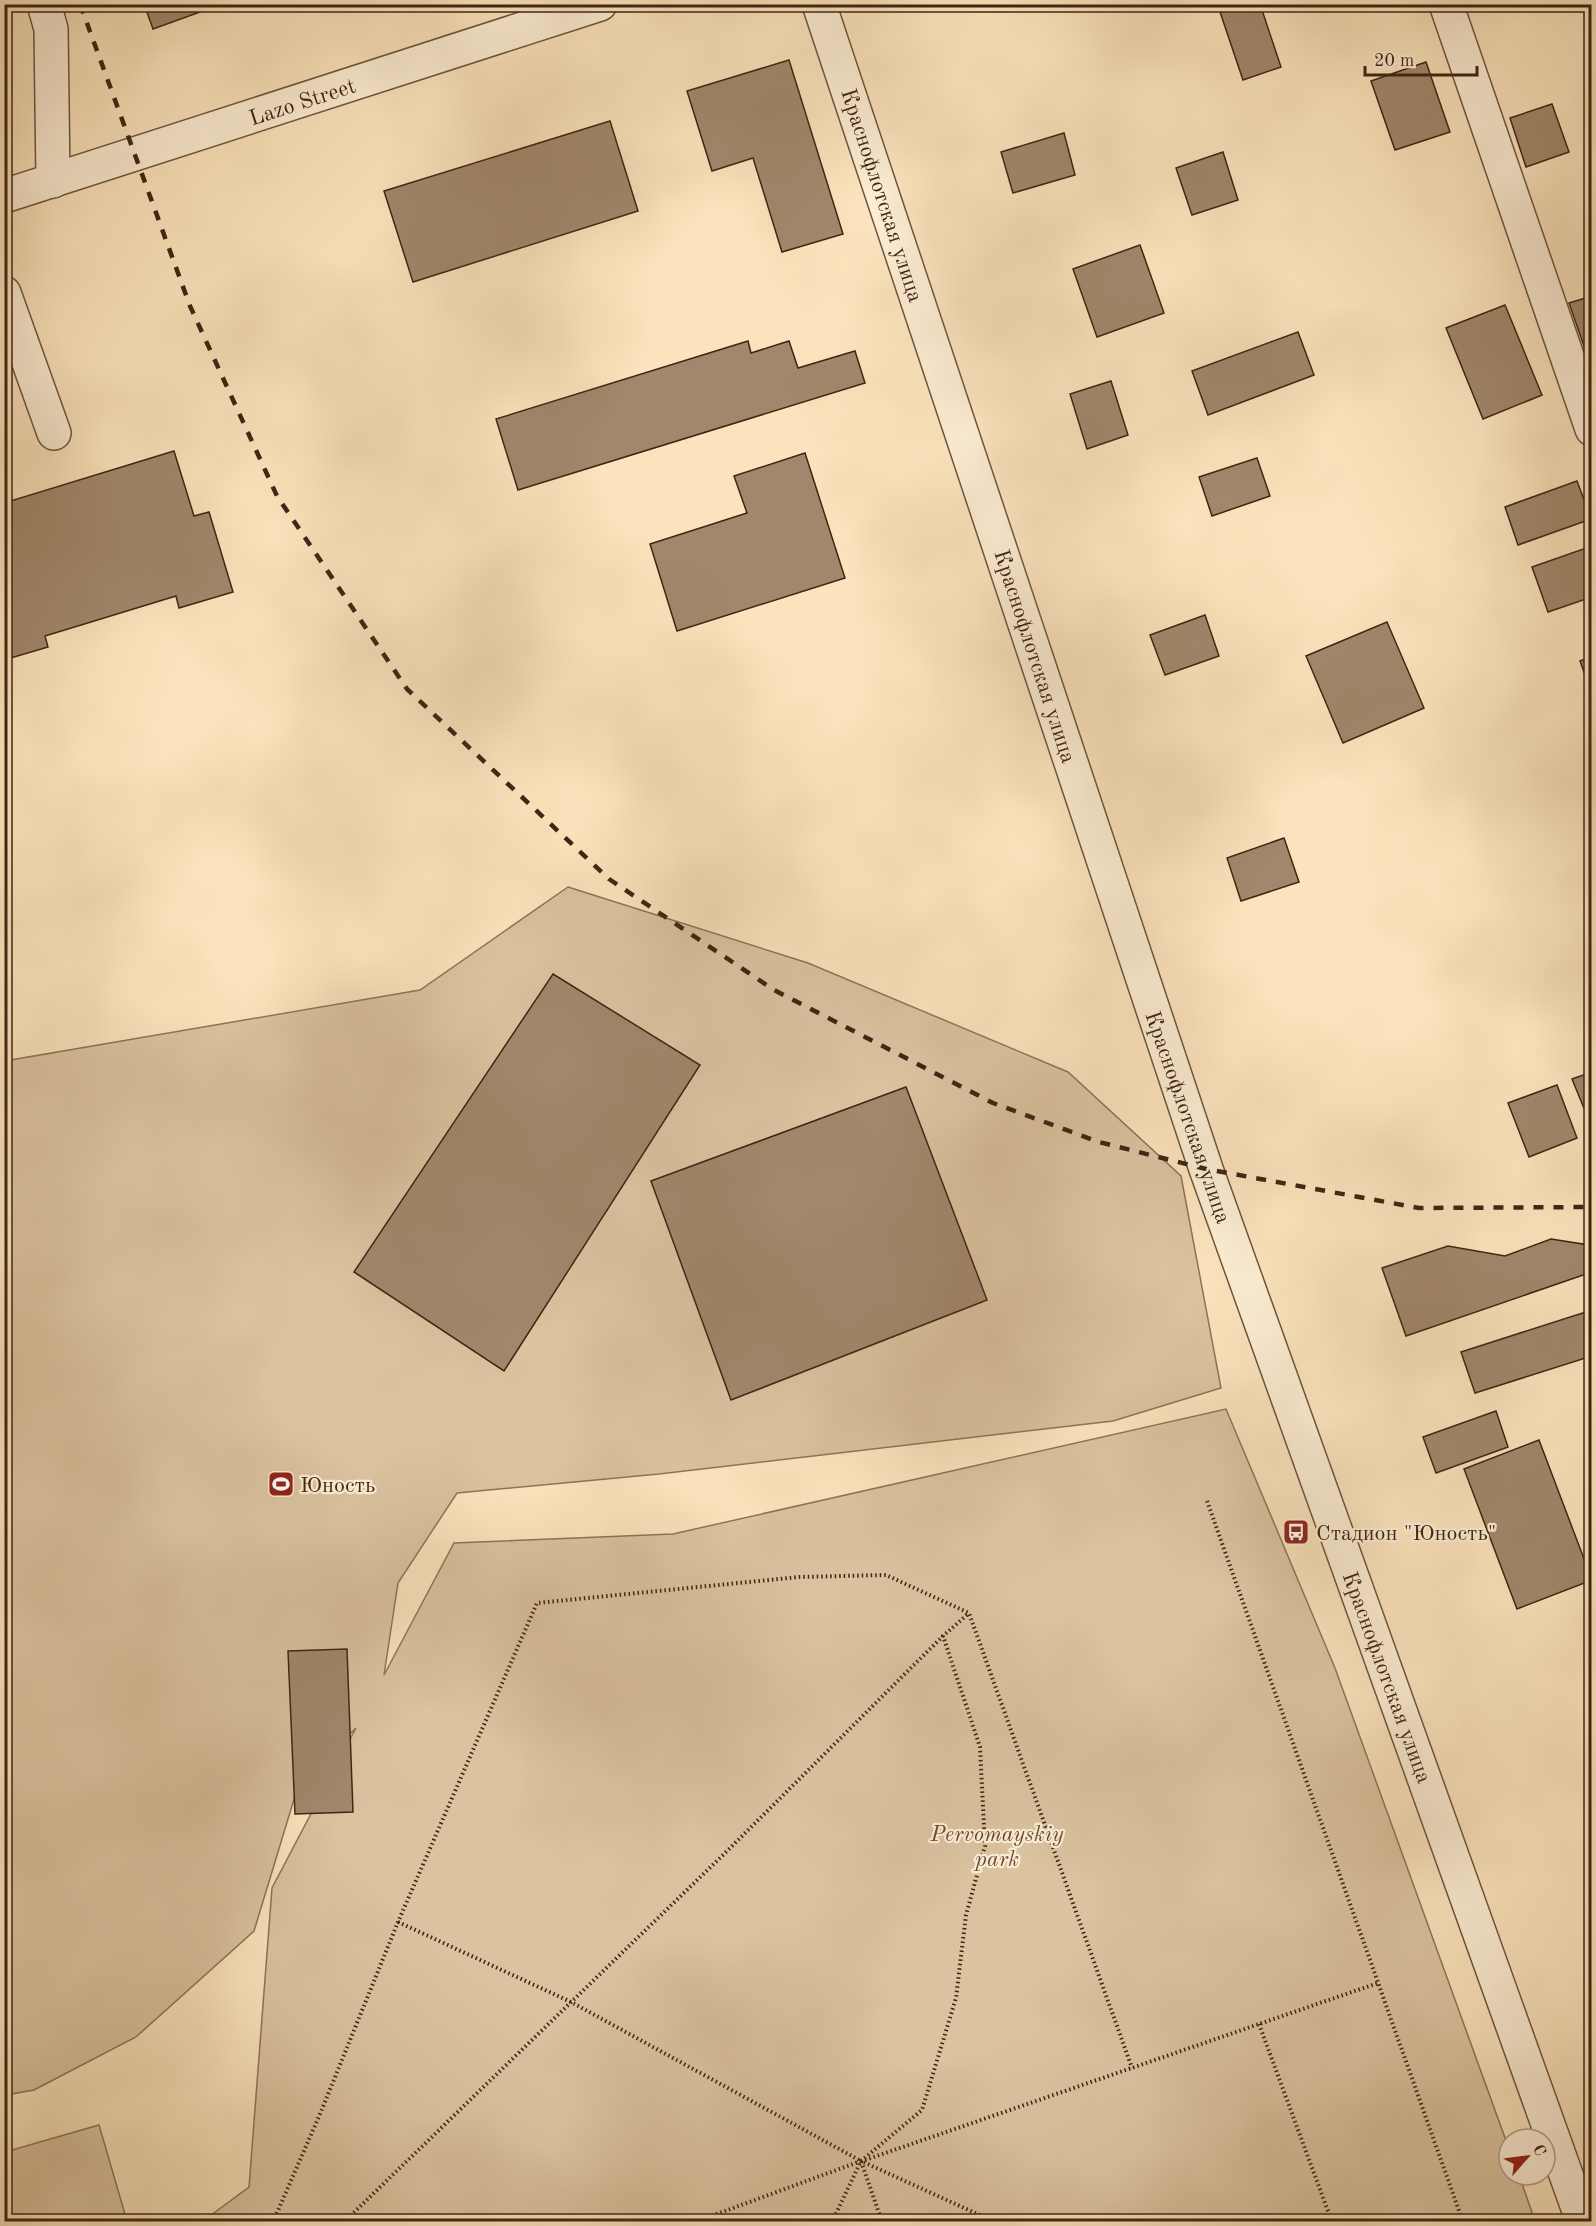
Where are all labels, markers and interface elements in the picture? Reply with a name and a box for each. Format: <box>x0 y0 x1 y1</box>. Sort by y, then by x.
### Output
scale bar <box>1365 39 1478 77</box>
text: 20 m <box>1374 52 1414 70</box>
street label: Lazo Street <box>247 75 359 130</box>
street label: Краснофлотская улица <box>836 86 926 305</box>
street label: Краснофлотская улица <box>989 547 1079 766</box>
street label: Краснофлотская улица <box>1140 1009 1234 1227</box>
sports icon: Юность <box>266 1469 296 1499</box>
place label: Юность <box>300 1475 375 1497</box>
bus stop icon: Стадион "Юность" <box>1281 1517 1311 1547</box>
place label: Стадион "Юность" <box>1316 1523 1496 1545</box>
street label: Краснофлотская улица <box>1338 1569 1435 1786</box>
park label: Pervomayskiy park <box>930 1824 1064 1871</box>
north arrow <box>1497 2127 1557 2187</box>
text: С <box>1529 2142 1548 2159</box>

